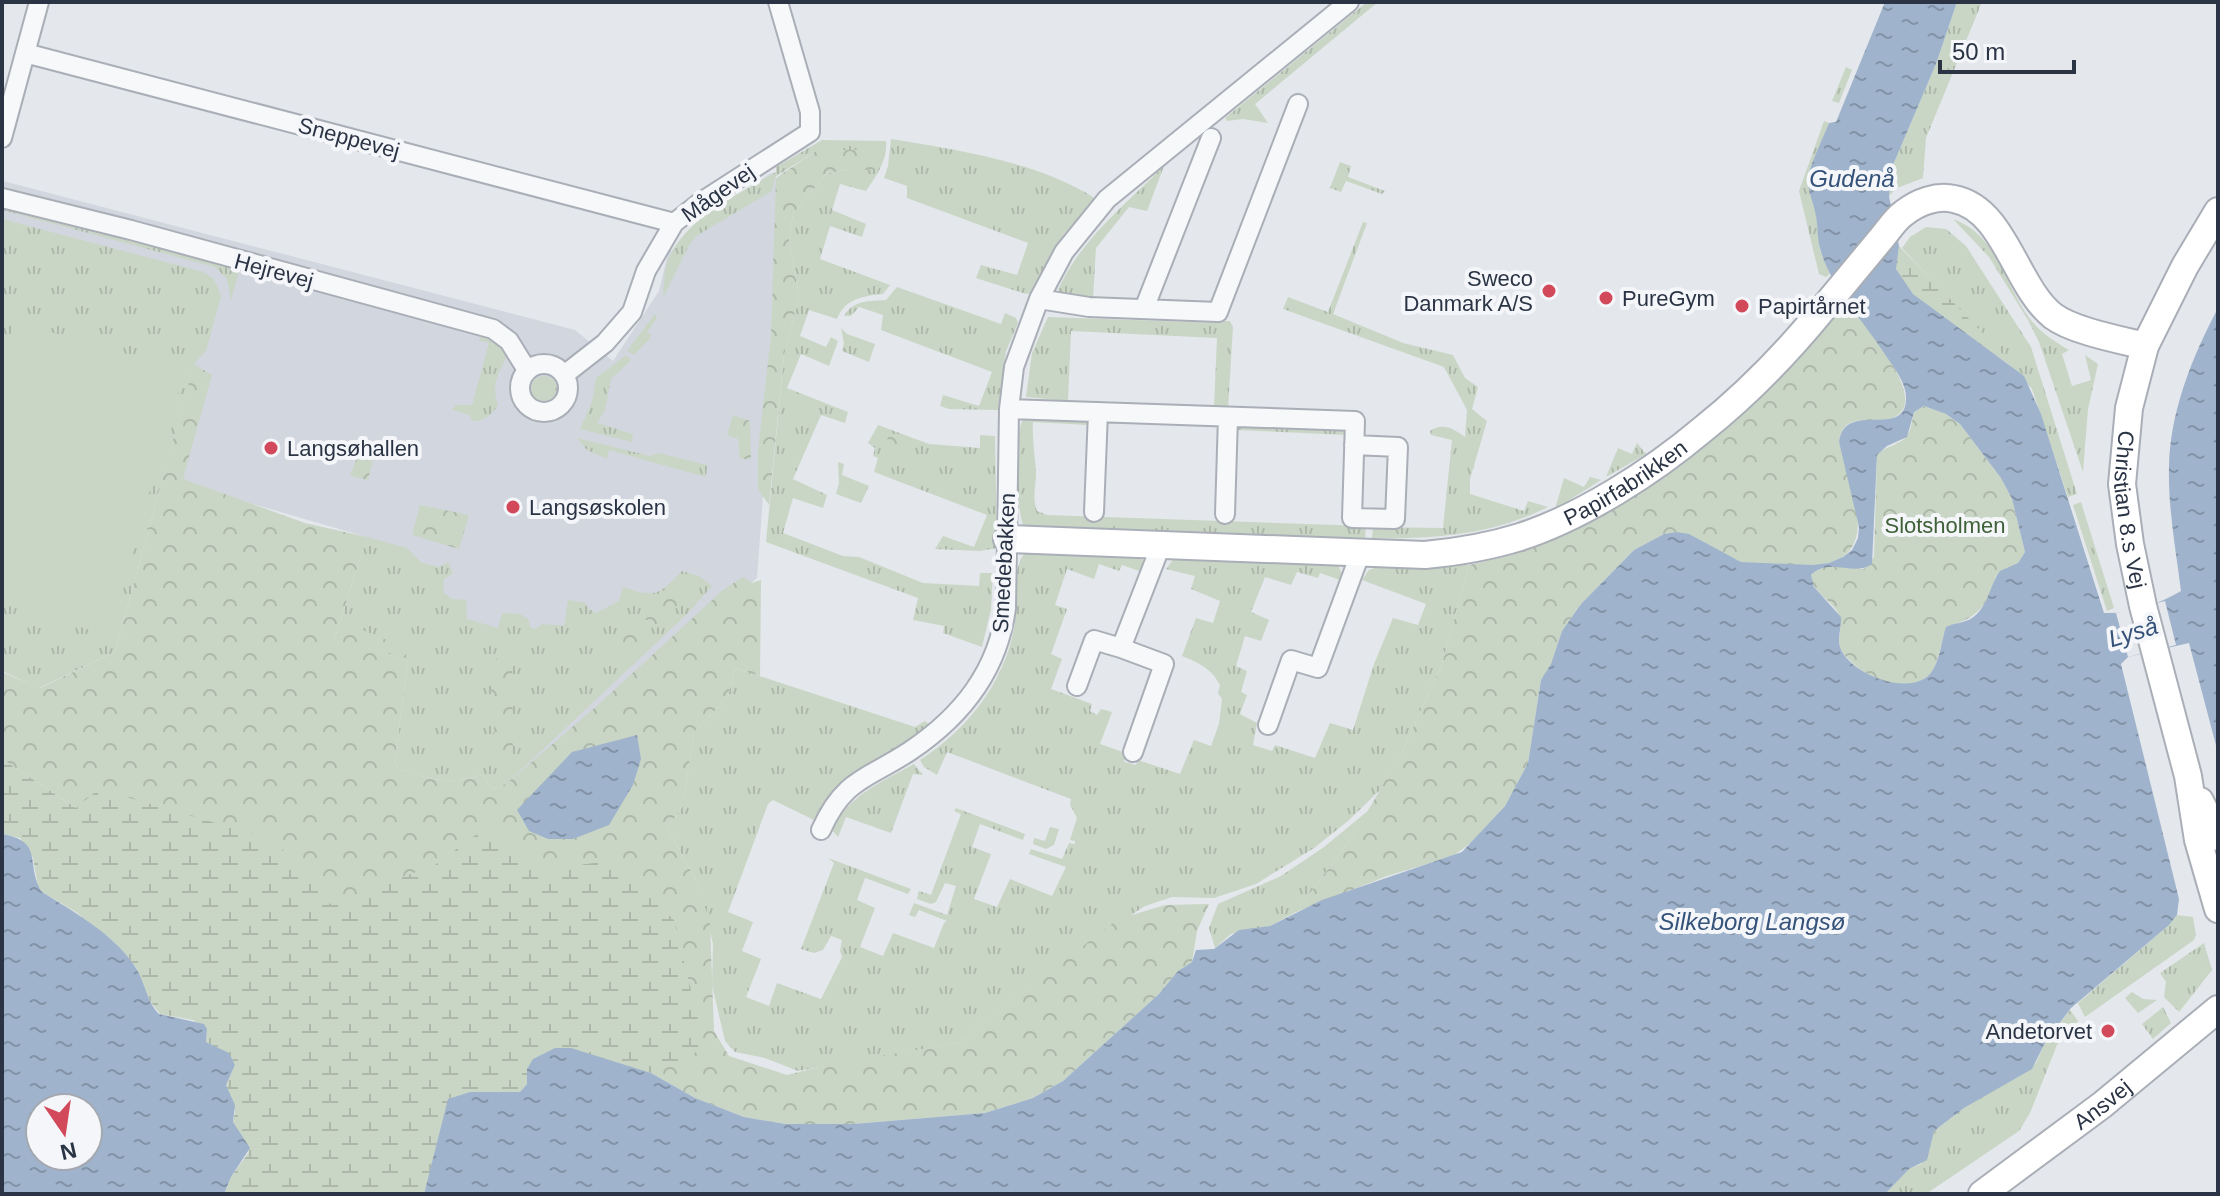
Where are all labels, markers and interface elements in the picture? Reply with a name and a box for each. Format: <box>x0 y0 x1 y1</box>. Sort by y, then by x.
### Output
scale bar <box>1940 24 2074 74</box>
text: 50 m <box>1952 38 2005 65</box>
street label: Sneppevej <box>296 112 402 164</box>
street label: Mågevej <box>677 159 759 227</box>
water label: Gudenå <box>1809 165 1895 192</box>
street label: Hejrevej <box>232 248 316 294</box>
place label: Sweco Danmark A/S <box>1403 266 1533 316</box>
marker: Sweco Danmark A/S <box>1540 282 1558 300</box>
place label: PureGym <box>1622 286 1715 311</box>
marker: PureGym <box>1597 289 1615 307</box>
place label: Papirtårnet <box>1758 294 1866 319</box>
marker: Papirtårnet <box>1733 297 1751 315</box>
street label: Christian 8.s Vej <box>2109 430 2151 591</box>
street label: Papirfabrikken <box>1559 435 1692 530</box>
place label: Langsøhallen <box>287 436 419 461</box>
marker: Langsøhallen <box>262 439 280 457</box>
street label: Smedebakken <box>988 492 1020 634</box>
place label: Langsøskolen <box>529 495 666 520</box>
marker: Langsøskolen <box>504 498 522 516</box>
park label: Slotsholmen <box>1884 513 2006 538</box>
water label: Lyså <box>2105 612 2161 652</box>
water label: Silkeborg Langsø <box>1659 908 1846 935</box>
place label: Andetorvet <box>1986 1019 2092 1044</box>
marker: Andetorvet <box>2099 1022 2117 1040</box>
street label: Ansvej <box>2068 1074 2136 1134</box>
north arrow <box>24 1092 104 1172</box>
text: N <box>58 1137 79 1165</box>

